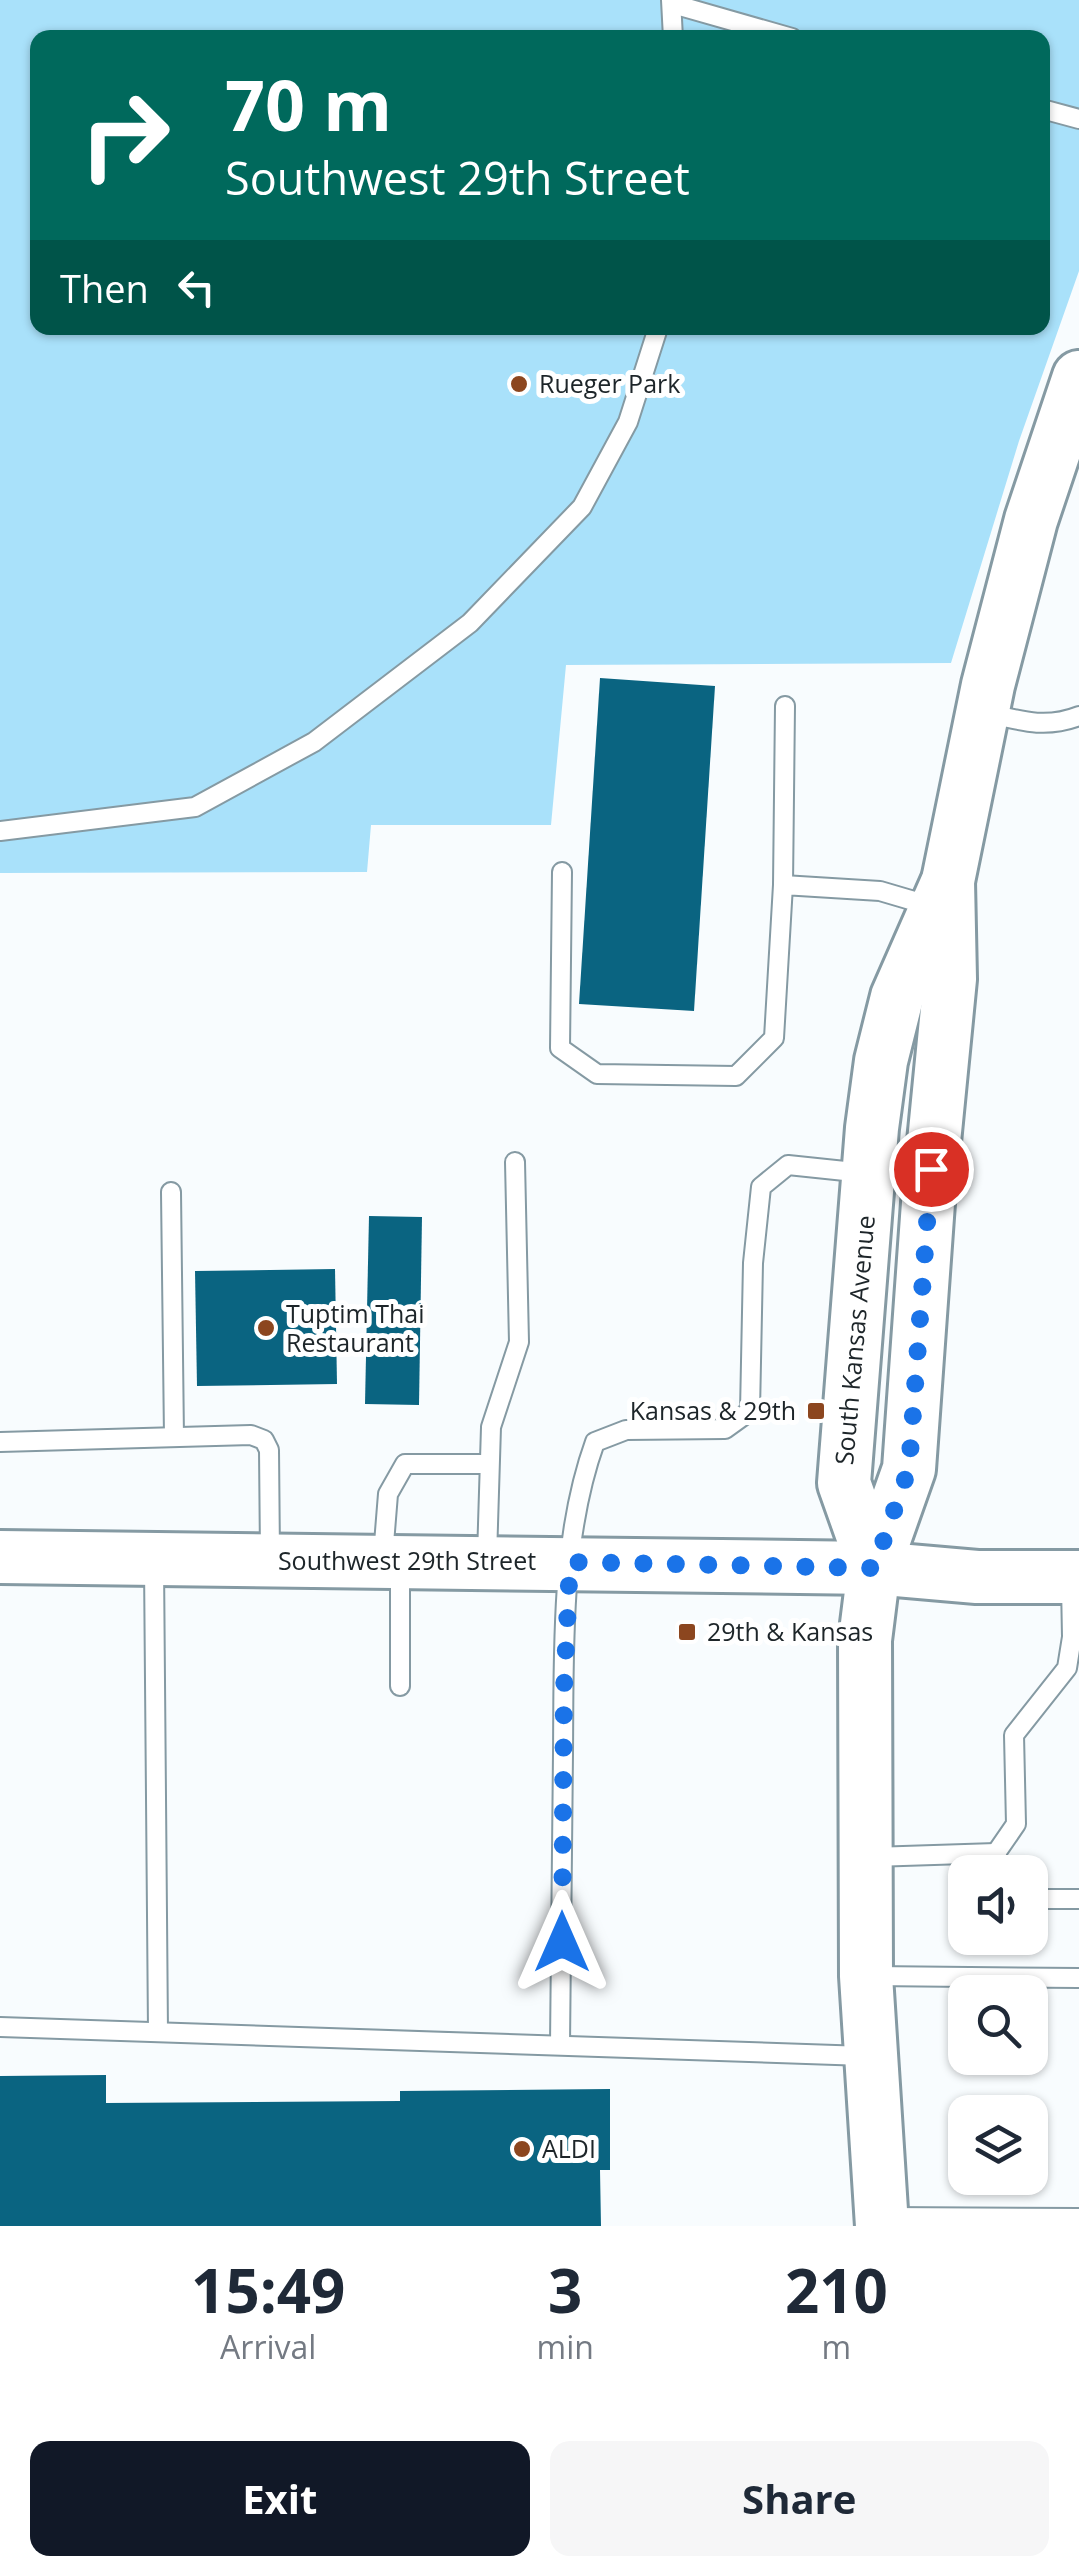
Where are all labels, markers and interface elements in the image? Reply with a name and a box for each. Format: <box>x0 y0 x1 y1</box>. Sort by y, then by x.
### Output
text: 70 m <box>225 56 392 152</box>
icon: right <box>60 70 190 200</box>
text: Southwest 29th Street <box>225 147 690 208</box>
icon: left <box>169 260 224 315</box>
text: Then <box>60 262 149 314</box>
place label: Rueger Park <box>539 366 680 400</box>
marker: Rueger Park <box>508 373 530 395</box>
pin <box>889 1127 974 1212</box>
icon: arrive <box>904 1142 959 1197</box>
street label: South Kansas Avenue <box>826 1214 882 1466</box>
place label: Tuptim Thai Restaurant <box>286 1296 425 1359</box>
marker: Tuptim Thai Restaurant <box>255 1317 277 1339</box>
place label: Kansas & 29th <box>630 1393 796 1427</box>
marker: Kansas & 29th <box>805 1400 827 1422</box>
street label: Southwest 29th Street <box>278 1543 536 1577</box>
place label: 29th & Kansas <box>707 1614 873 1648</box>
marker: 29th & Kansas <box>676 1621 698 1643</box>
map controls <box>948 1855 1048 2195</box>
button: sound <box>948 1855 1048 1955</box>
position arrow <box>510 1890 614 1994</box>
button: search <box>948 1975 1048 2075</box>
button: layers <box>948 2095 1048 2195</box>
place label: ALDI <box>542 2131 596 2165</box>
marker: ALDI <box>511 2138 533 2160</box>
text: 15:49 <box>191 2249 345 2331</box>
text: 3 <box>548 2249 582 2331</box>
text: 210 <box>785 2249 888 2331</box>
text: Arrival <box>220 2325 316 2368</box>
text: min <box>537 2325 594 2368</box>
text: m <box>822 2325 851 2368</box>
button: Exit <box>30 2441 530 2556</box>
button: Share <box>550 2441 1049 2556</box>

